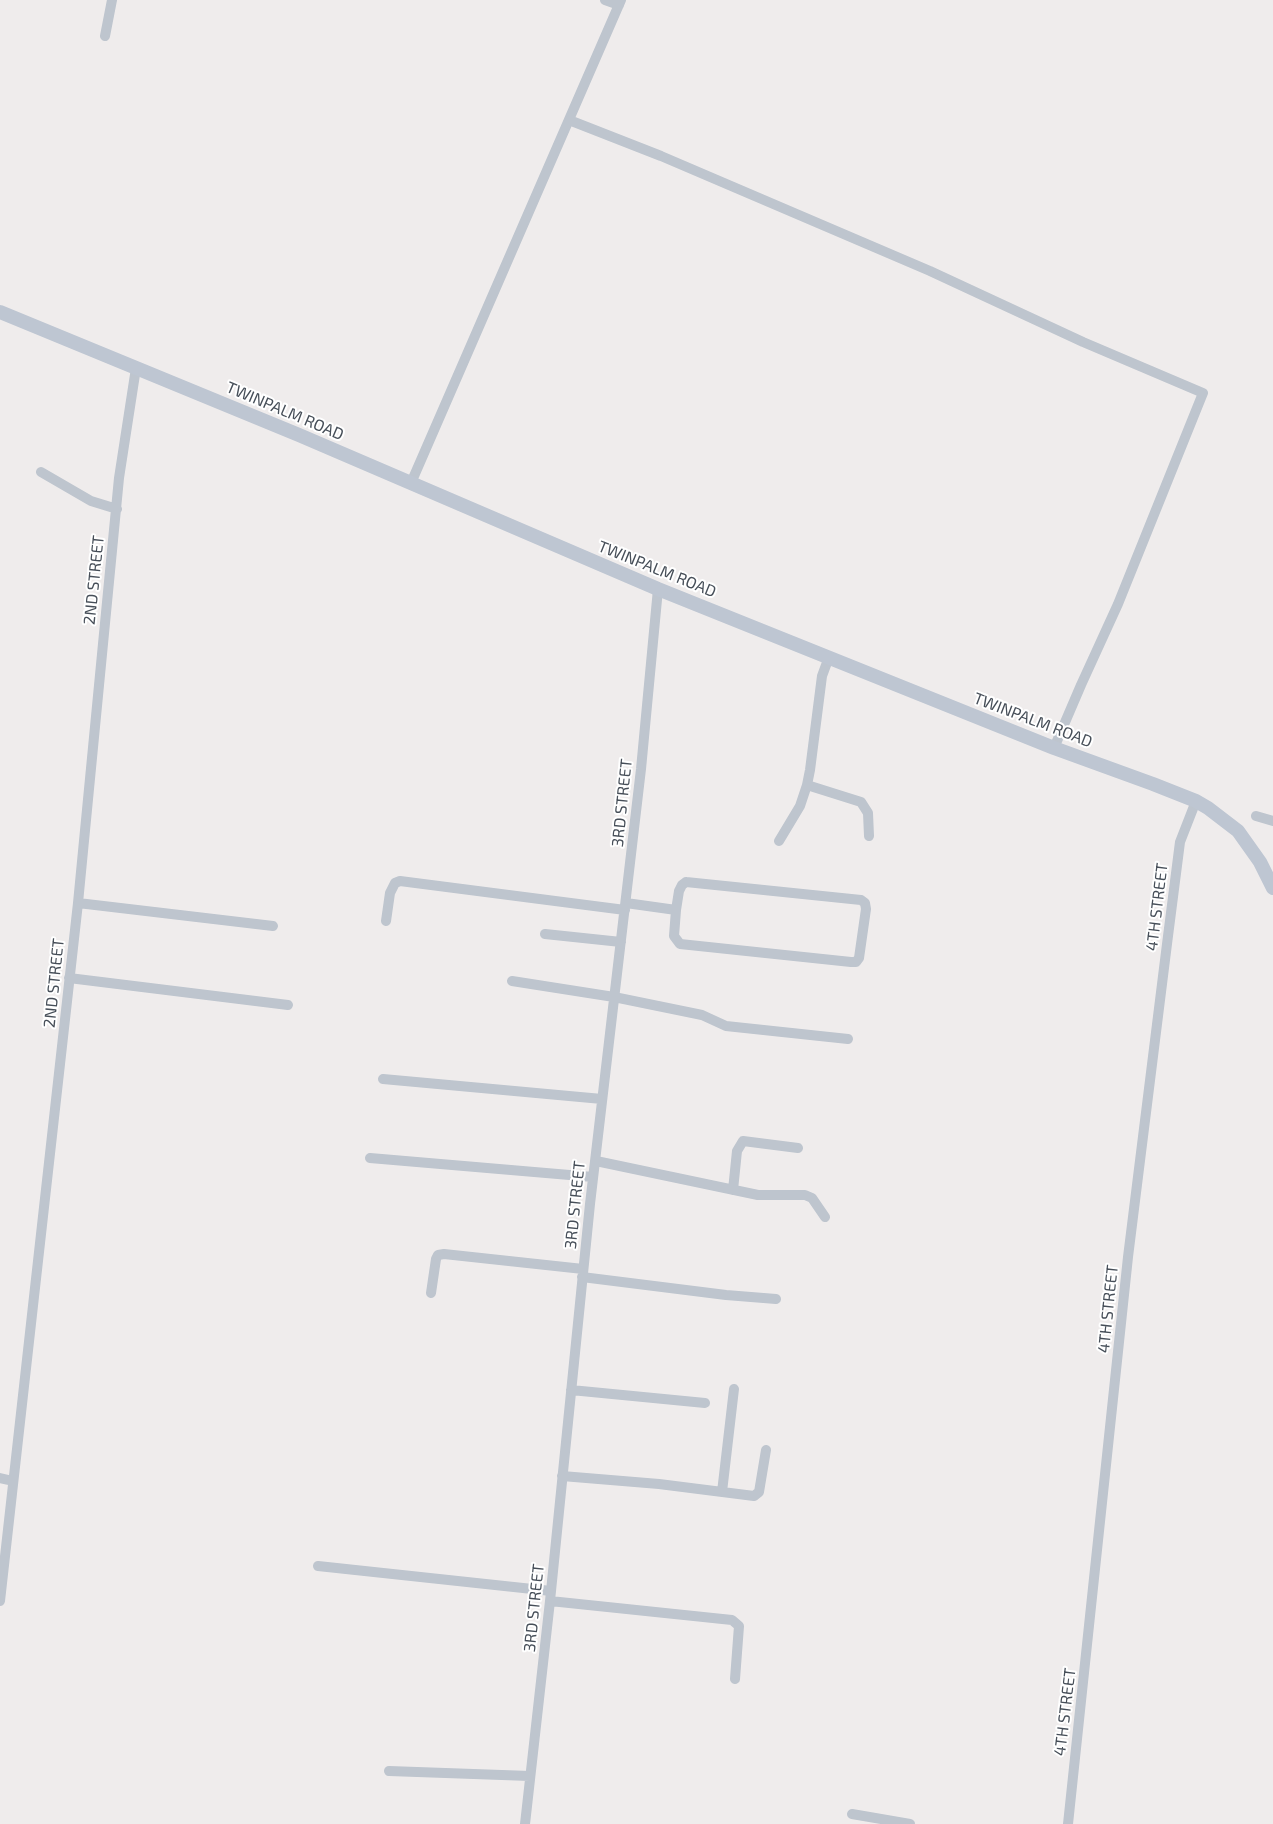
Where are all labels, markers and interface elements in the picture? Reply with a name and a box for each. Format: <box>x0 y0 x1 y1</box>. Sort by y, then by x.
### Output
street label: TWINPALM ROAD <box>223 378 347 444</box>
street label: 2ND STREET <box>80 534 108 626</box>
street label: TWINPALM ROAD <box>595 537 719 601</box>
street label: TWINPALM ROAD <box>971 689 1095 751</box>
street label: 3RD STREET <box>608 758 636 848</box>
street label: 4TH STREET <box>1142 862 1172 952</box>
street label: 2ND STREET <box>40 937 68 1029</box>
street label: 3RD STREET <box>561 1160 589 1250</box>
street label: 4TH STREET <box>1094 1264 1122 1354</box>
street label: 3RD STREET <box>520 1563 548 1653</box>
street label: 4TH STREET <box>1050 1667 1080 1757</box>

